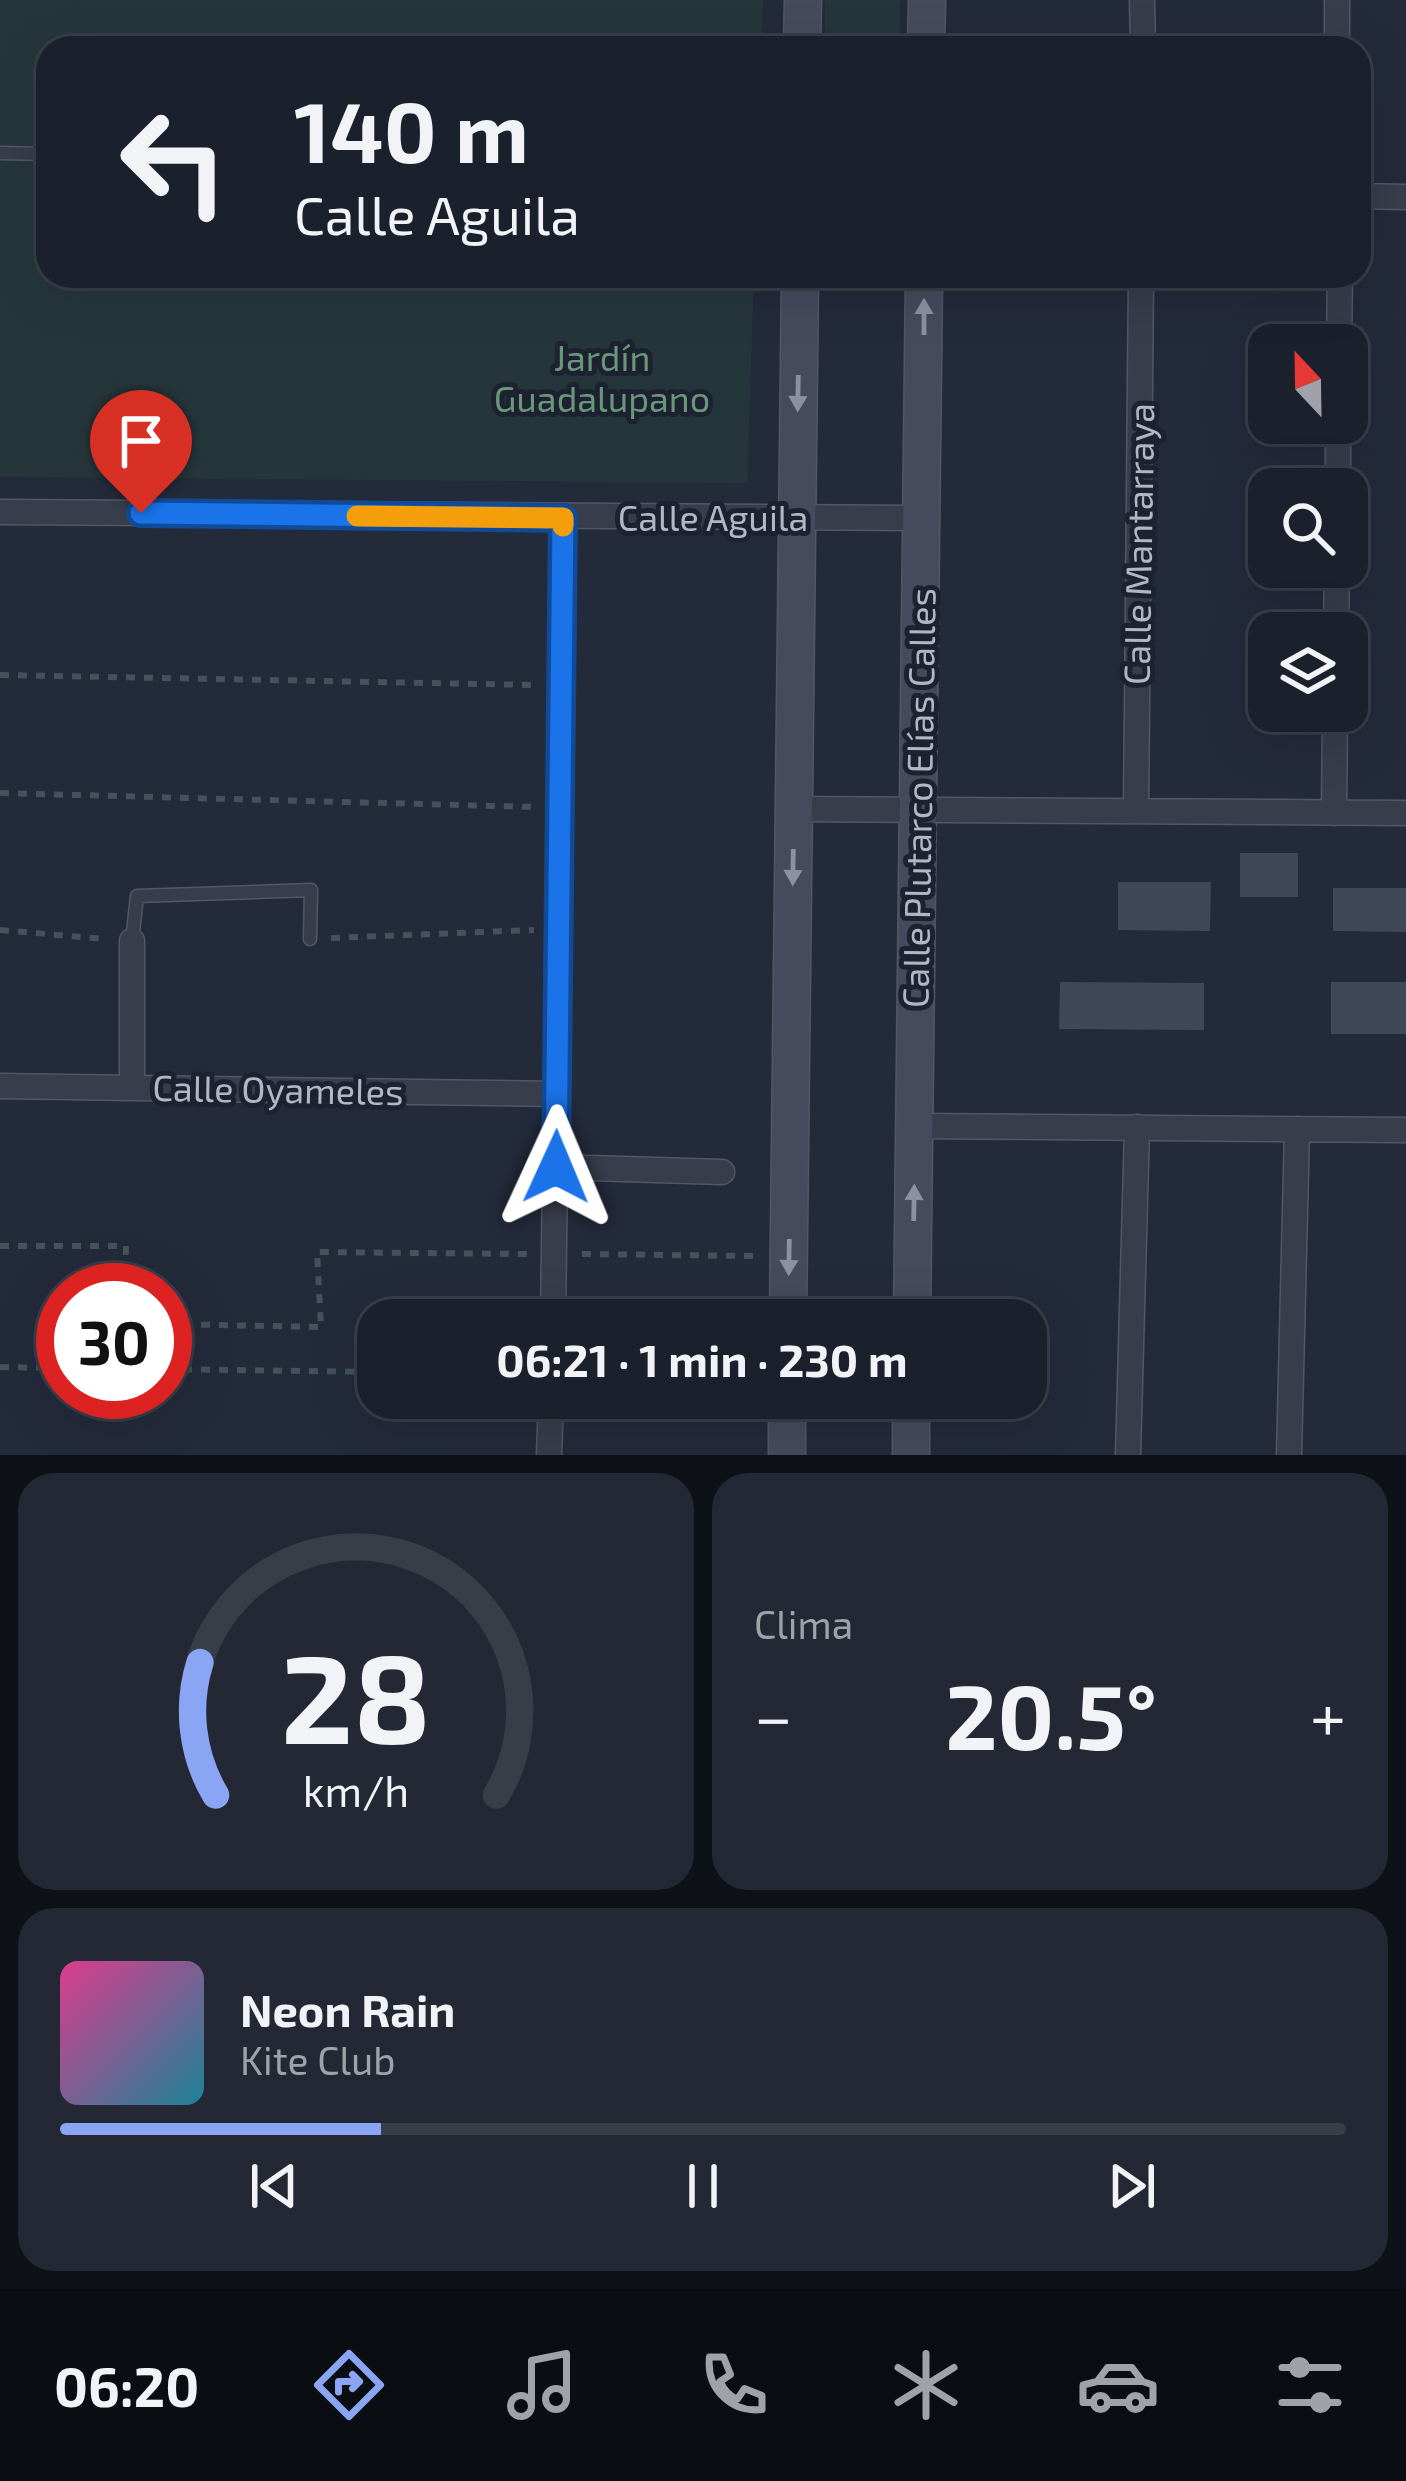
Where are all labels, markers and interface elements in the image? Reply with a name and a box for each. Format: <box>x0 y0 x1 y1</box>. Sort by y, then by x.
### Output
text: 140 m <box>294 79 529 180</box>
icon: left <box>96 84 252 240</box>
text: Calle Aguila <box>294 181 580 246</box>
one-way arrow <box>914 297 934 335</box>
north arrow <box>1248 324 1368 444</box>
map controls <box>1248 324 1368 732</box>
park label: Jardín Guadalupano <box>494 335 710 419</box>
one-way arrow <box>788 375 808 413</box>
pin <box>90 390 192 513</box>
street label: Calle Mantarraya <box>1114 403 1161 685</box>
icon: arrive <box>108 408 174 474</box>
button: search <box>1248 468 1368 588</box>
street label: Calle Aguila <box>618 495 808 538</box>
street label: Calle Plutarco Elías Calles <box>892 588 943 1008</box>
button: layers <box>1248 612 1368 732</box>
one-way arrow <box>784 849 803 887</box>
street label: Calle Oyameles <box>152 1065 404 1112</box>
position arrow <box>493 1104 619 1230</box>
one-way arrow <box>904 1183 923 1221</box>
one-way arrow <box>779 1239 799 1277</box>
speed limit sign: 30 <box>36 1263 192 1419</box>
text: 06:21 · 1 min · 230 m <box>496 1332 908 1386</box>
text: Clima <box>754 1600 853 1647</box>
text: 28 <box>281 1619 431 1769</box>
text: 20.5° <box>945 1660 1157 1768</box>
text: − <box>754 1675 793 1754</box>
text: + <box>1310 1675 1346 1754</box>
text: km/h <box>303 1763 409 1815</box>
text: Neon Rain <box>240 1982 455 2036</box>
text: Kite Club <box>240 2036 396 2083</box>
icon: previous <box>241 2153 307 2219</box>
icon: pause <box>670 2153 736 2219</box>
icon: next <box>1099 2153 1165 2219</box>
icon: directions <box>307 2343 391 2427</box>
icon: music <box>500 2343 584 2427</box>
icon: phone <box>692 2343 776 2427</box>
icon: climate <box>884 2343 968 2427</box>
icon: car <box>1076 2343 1160 2427</box>
icon: filters <box>1268 2343 1352 2427</box>
text: 06:20 <box>54 2353 199 2418</box>

